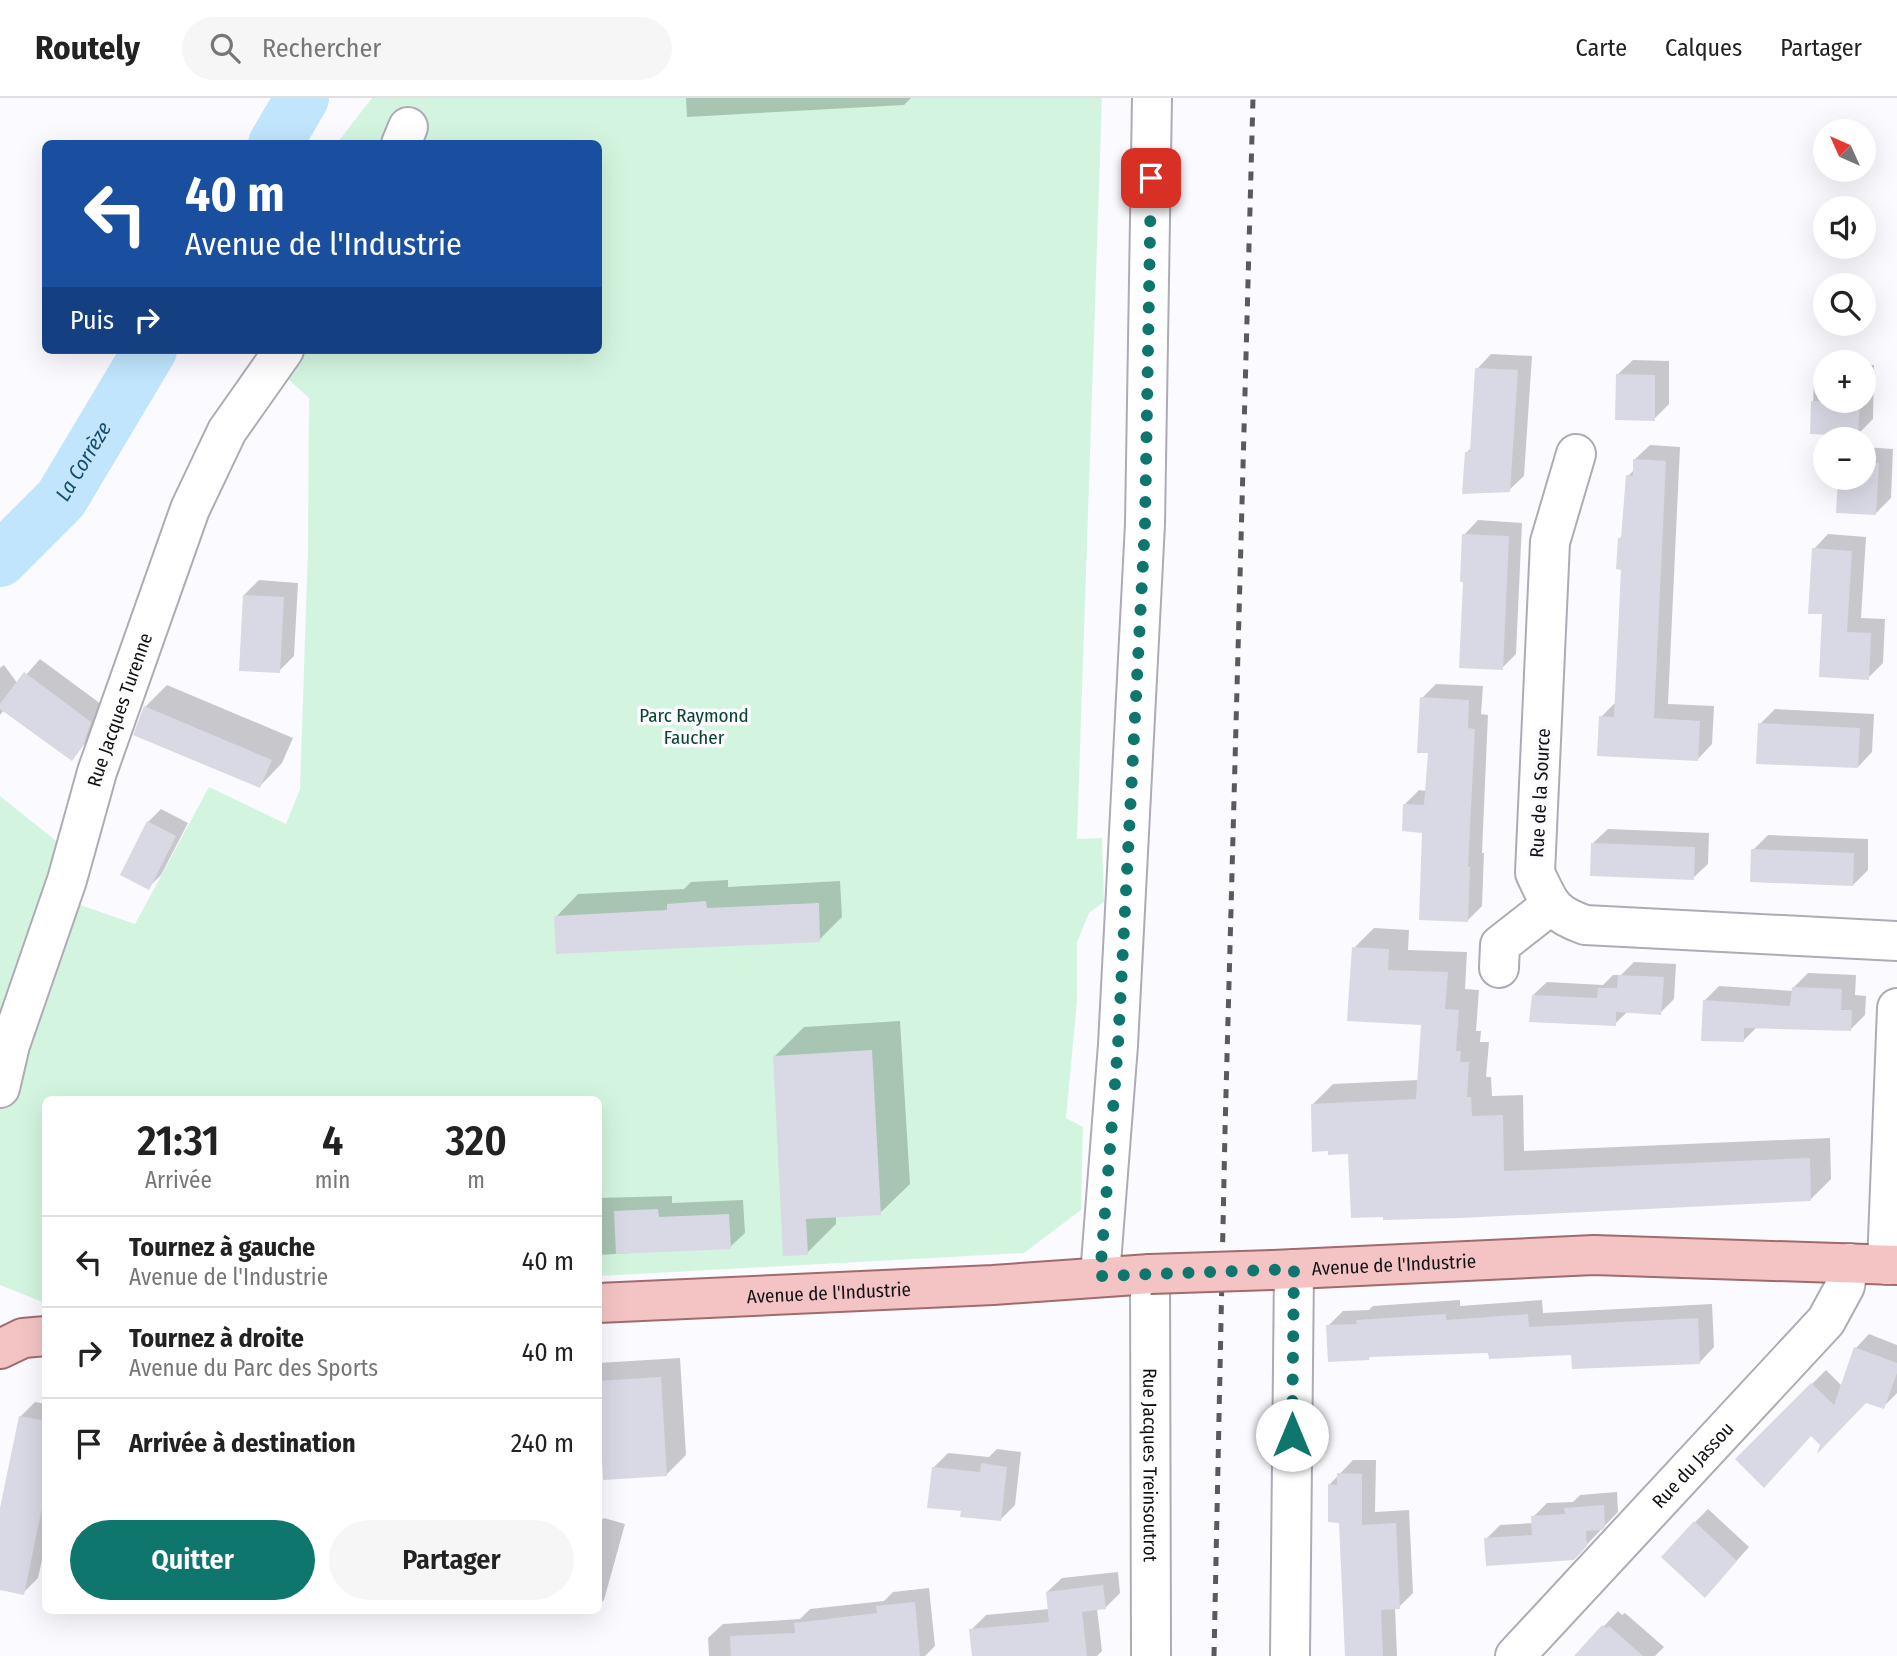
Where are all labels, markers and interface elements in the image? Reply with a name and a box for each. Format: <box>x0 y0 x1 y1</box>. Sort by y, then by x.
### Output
search box <box>182 17 672 80</box>
text: Routely <box>35 28 140 68</box>
icon: search <box>206 29 244 67</box>
text: Rechercher <box>262 33 381 64</box>
text: Carte <box>1576 34 1627 62</box>
text: Calques <box>1665 34 1742 62</box>
text: Partager <box>1780 34 1862 62</box>
north arrow <box>1813 119 1876 182</box>
map controls <box>1813 119 1876 490</box>
pin <box>1121 148 1181 208</box>
icon: arrive <box>1132 159 1170 197</box>
text: 40 m <box>185 165 285 224</box>
icon: left <box>70 168 161 259</box>
button: sound <box>1813 196 1876 259</box>
text: Avenue de l'Industrie <box>185 225 462 263</box>
button: search <box>1813 273 1876 336</box>
icon: right <box>128 301 166 339</box>
text: Puis <box>70 305 114 336</box>
button: + <box>1813 350 1876 413</box>
water label: La Corrèze <box>50 417 117 506</box>
button: − <box>1813 427 1876 490</box>
street label: Rue Jacques Turenne <box>82 630 157 789</box>
park label: Parc Raymond Faucher <box>639 704 749 749</box>
street label: Rue de la Source <box>1525 728 1555 858</box>
text: 21:31 <box>137 1116 220 1166</box>
text: 4 <box>322 1116 343 1166</box>
text: 320 <box>446 1116 507 1166</box>
text: Arrivée <box>145 1166 212 1194</box>
text: min <box>315 1166 350 1194</box>
text: m <box>467 1166 485 1194</box>
text: Tournez à gauche <box>129 1232 315 1263</box>
icon: left <box>70 1243 108 1281</box>
text: 40 m <box>522 1246 574 1277</box>
street label: Avenue de l'Industrie <box>1311 1249 1477 1280</box>
text: Avenue de l'Industrie <box>129 1263 328 1291</box>
street label: Avenue de l'Industrie <box>746 1277 911 1308</box>
text: Tournez à droite <box>129 1323 304 1354</box>
icon: right <box>70 1334 108 1372</box>
text: 40 m <box>522 1337 574 1368</box>
text: Avenue du Parc des Sports <box>129 1354 378 1382</box>
street label: Rue Jacques Treinsoutrot <box>1139 1368 1162 1563</box>
position arrow <box>1255 1398 1329 1472</box>
street label: Rue du Jassou <box>1647 1417 1738 1513</box>
icon: arrive <box>70 1425 108 1463</box>
text: Arrivée à destination <box>129 1428 356 1459</box>
text: 240 m <box>511 1428 574 1459</box>
button: Quitter <box>70 1520 315 1600</box>
button: Partager <box>329 1520 574 1600</box>

